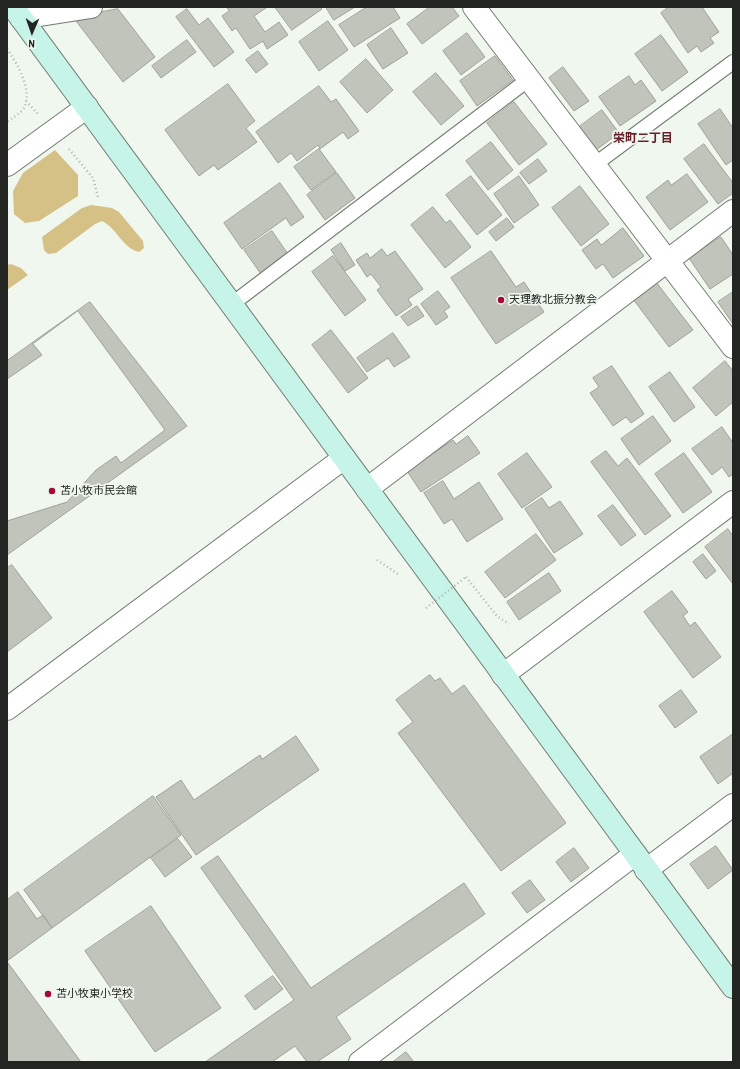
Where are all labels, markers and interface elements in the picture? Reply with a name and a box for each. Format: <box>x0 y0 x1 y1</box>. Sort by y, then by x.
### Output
north arrow <box>12 12 52 52</box>
text: N <box>28 37 35 51</box>
district label: 栄町二丁目 <box>613 132 673 146</box>
place label: 天理教北振分教会 <box>509 293 597 307</box>
marker: 天理教北振分教会 <box>496 295 506 305</box>
place label: 苫小牧市民会館 <box>60 484 137 498</box>
marker: 苫小牧市民会館 <box>47 486 57 496</box>
place label: 苫小牧東小学校 <box>56 987 133 1001</box>
marker: 苫小牧東小学校 <box>43 989 53 999</box>

